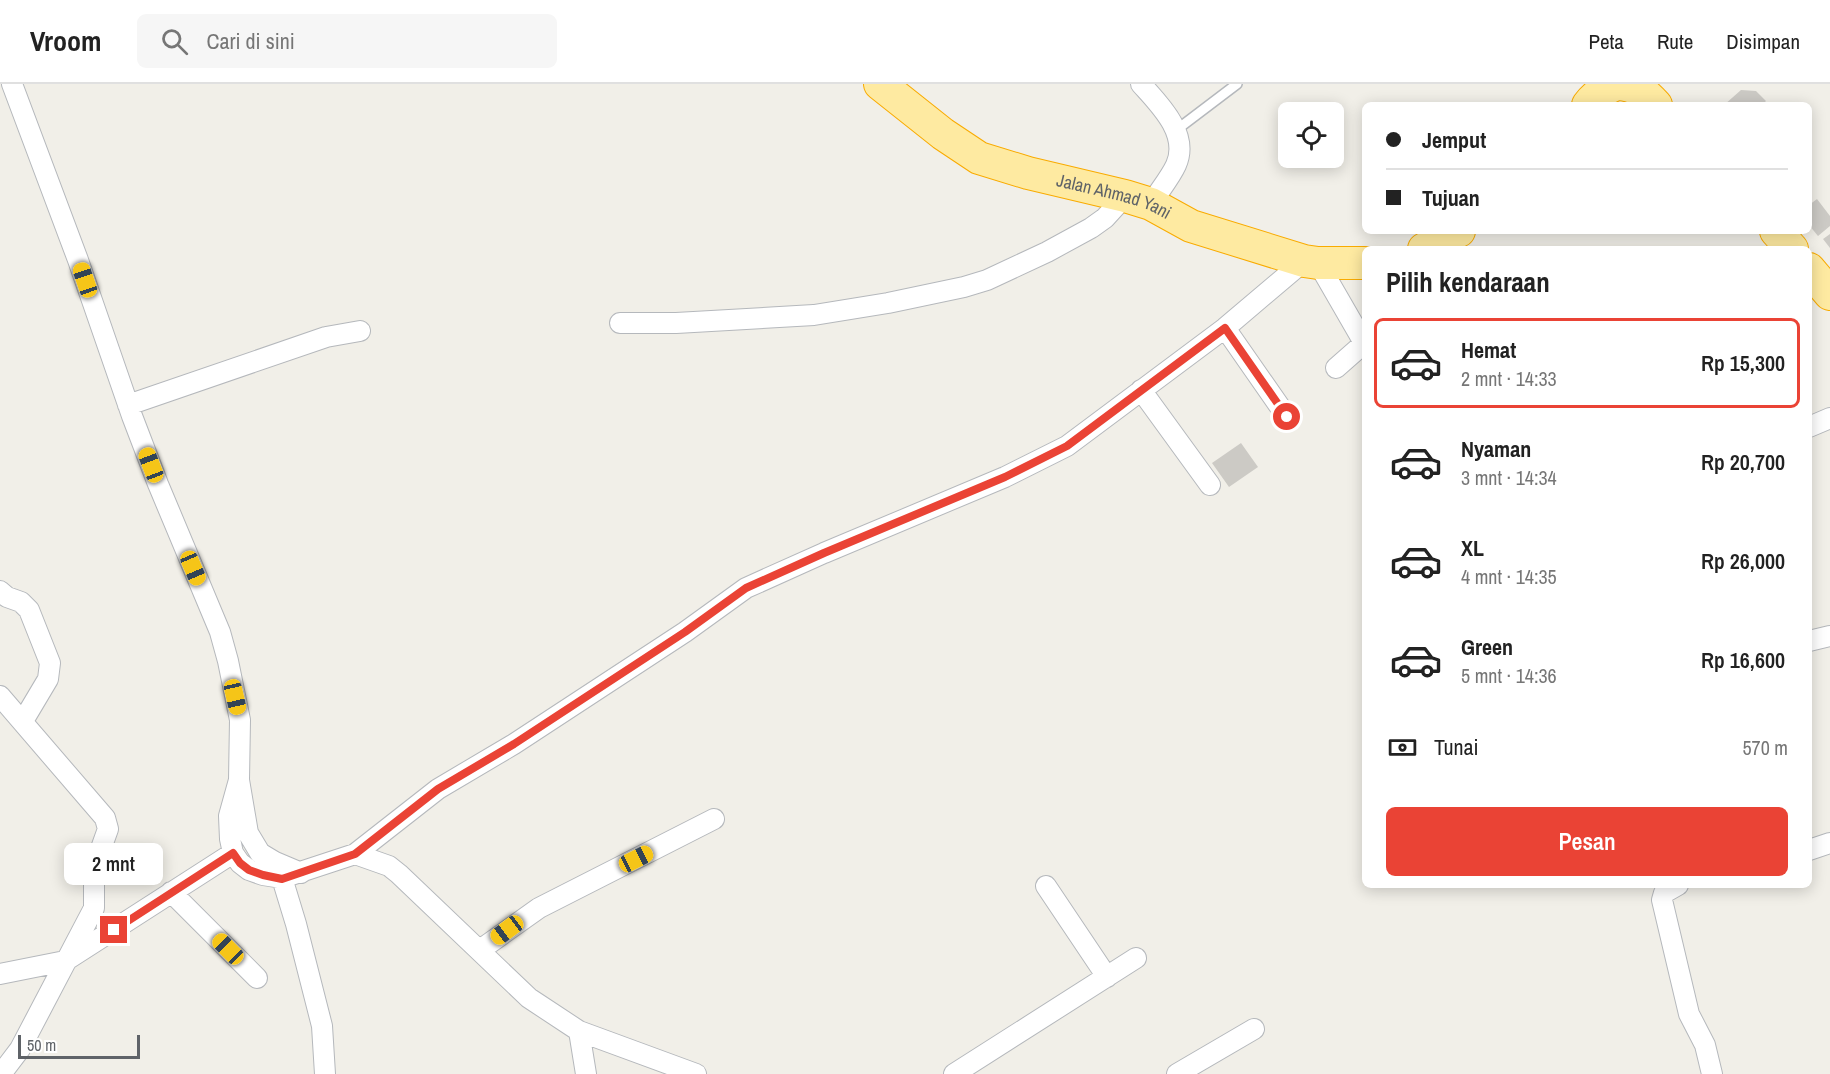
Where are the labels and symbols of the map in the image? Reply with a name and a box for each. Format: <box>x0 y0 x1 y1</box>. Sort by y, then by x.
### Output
street label: Jalan Ahmad Yani <box>1054 167 1176 225</box>
car <box>71 260 99 300</box>
route start <box>1273 403 1300 430</box>
car <box>136 445 166 485</box>
car <box>178 548 208 588</box>
car <box>222 677 248 717</box>
callout: 2 mnt <box>64 843 164 885</box>
car <box>616 843 656 875</box>
car <box>487 912 527 948</box>
route end <box>100 916 127 943</box>
car <box>209 930 247 968</box>
scale bar <box>18 1032 140 1060</box>

